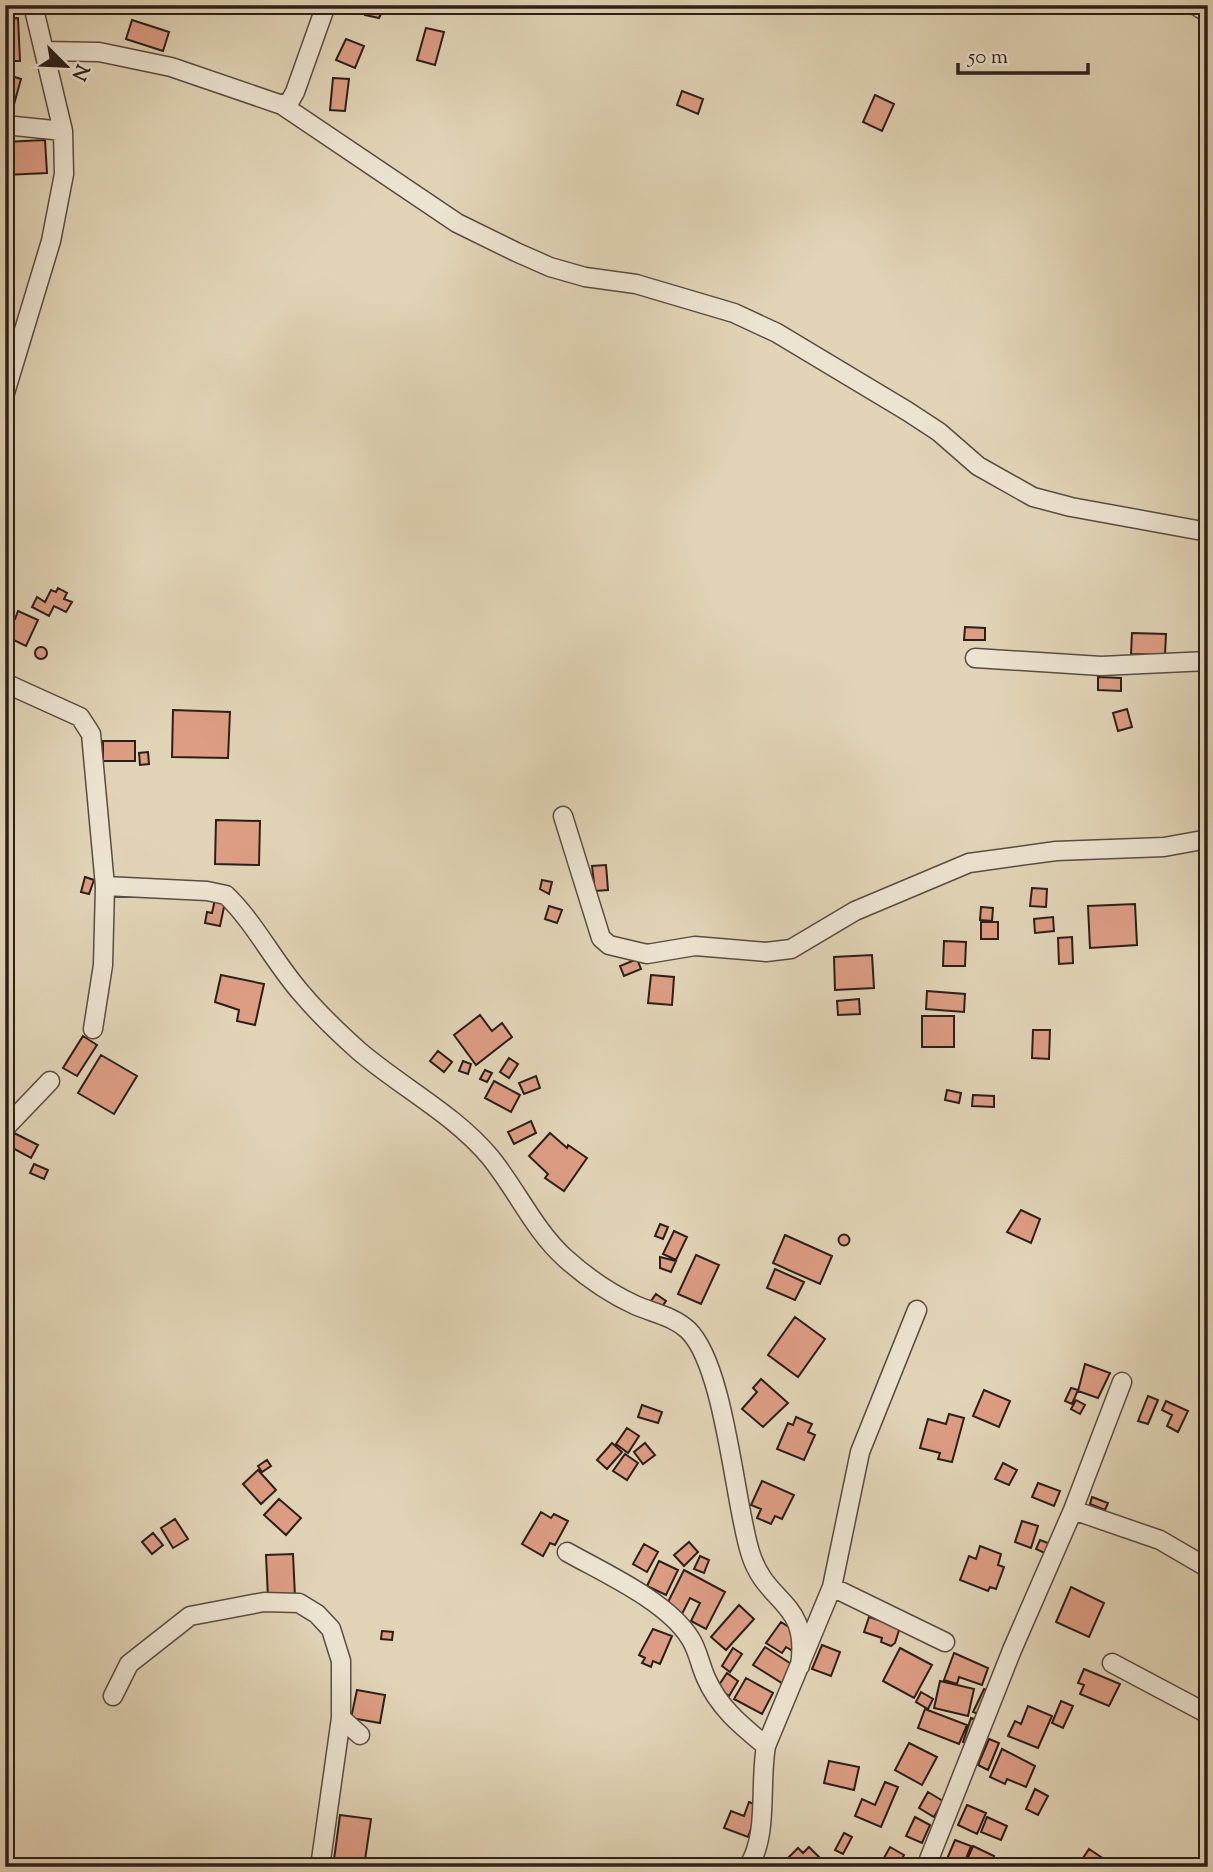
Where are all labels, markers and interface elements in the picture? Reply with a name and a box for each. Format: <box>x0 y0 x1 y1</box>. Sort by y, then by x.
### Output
north arrow <box>32 32 102 102</box>
scale bar <box>958 32 1087 76</box>
text: 50 m <box>967 43 1008 73</box>
text: N <box>64 59 95 84</box>

